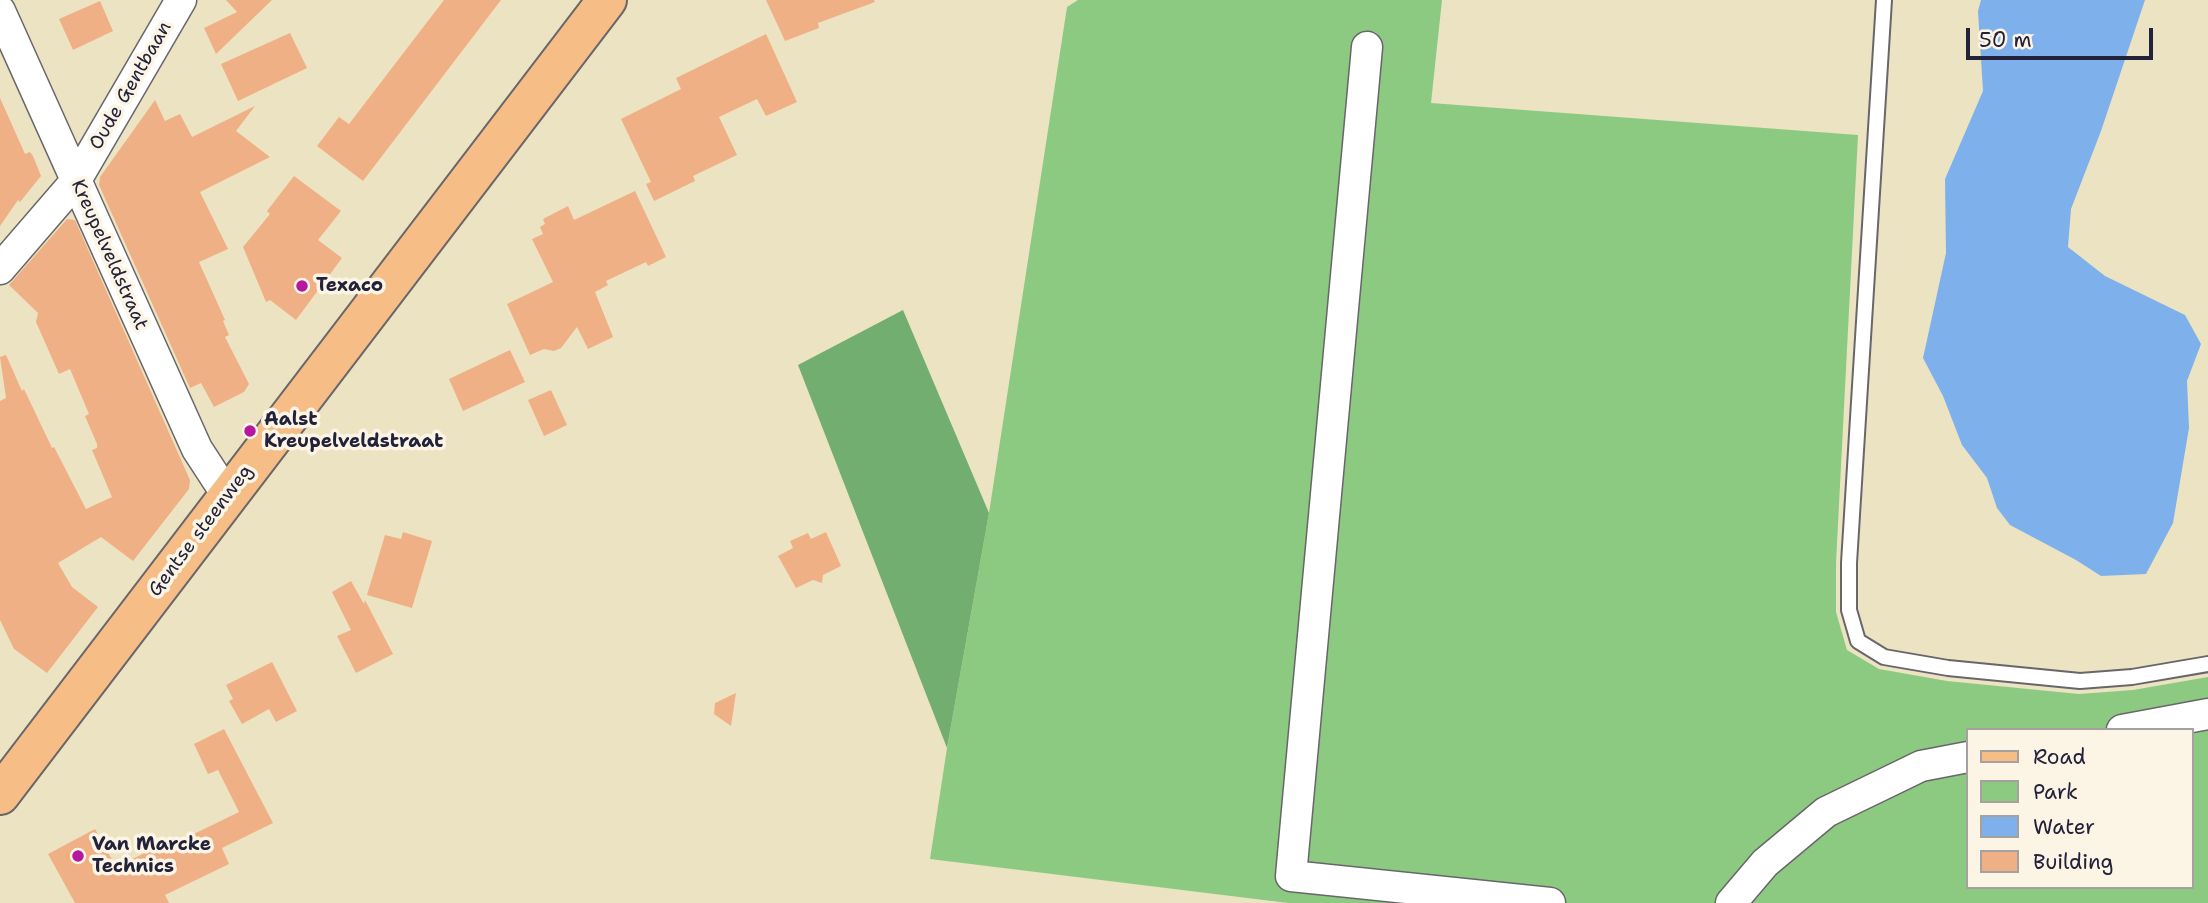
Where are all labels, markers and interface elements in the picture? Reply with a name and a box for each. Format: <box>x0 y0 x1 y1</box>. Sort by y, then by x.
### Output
scale bar <box>1970 14 2157 58</box>
street label: Oude Gentbaan <box>85 18 177 154</box>
text: 50 m <box>1979 26 2032 54</box>
street label: Kreupelveldstraat <box>66 176 152 334</box>
place label: Texaco <box>316 275 383 297</box>
marker: Texaco <box>294 278 310 294</box>
place label: Aalst Kreupelveldstraat <box>264 409 443 453</box>
marker: Aalst Kreupelveldstraat <box>242 423 258 439</box>
street label: Gentse steenweg <box>144 461 258 601</box>
legend <box>1966 728 2194 889</box>
text: Road <box>2033 743 2086 771</box>
text: Park <box>2033 778 2078 806</box>
text: Water <box>2033 813 2095 841</box>
place label: Van Marcke Technics <box>92 834 211 878</box>
marker: Van Marcke Technics <box>70 848 86 864</box>
text: Building <box>2033 848 2113 876</box>

